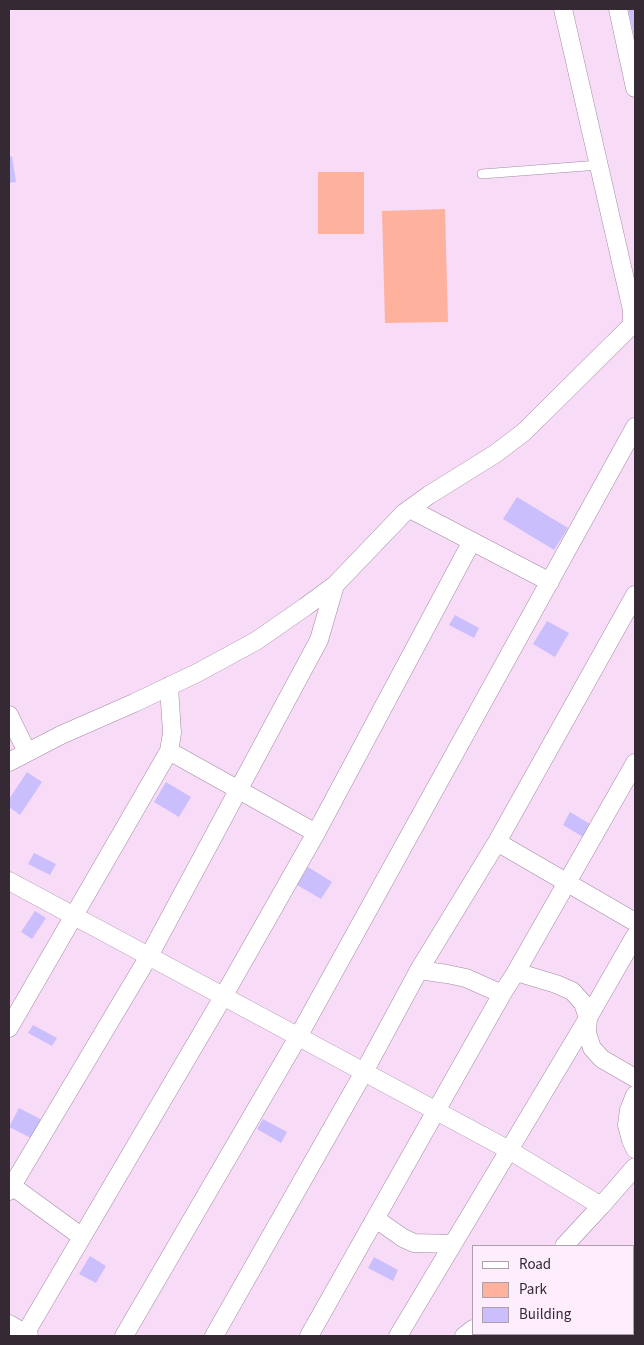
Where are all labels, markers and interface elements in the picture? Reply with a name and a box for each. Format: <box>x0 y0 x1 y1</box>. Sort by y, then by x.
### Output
legend <box>472 1245 634 1335</box>
text: Road <box>519 1254 551 1275</box>
text: Park <box>519 1279 547 1300</box>
text: Building <box>519 1304 571 1325</box>

